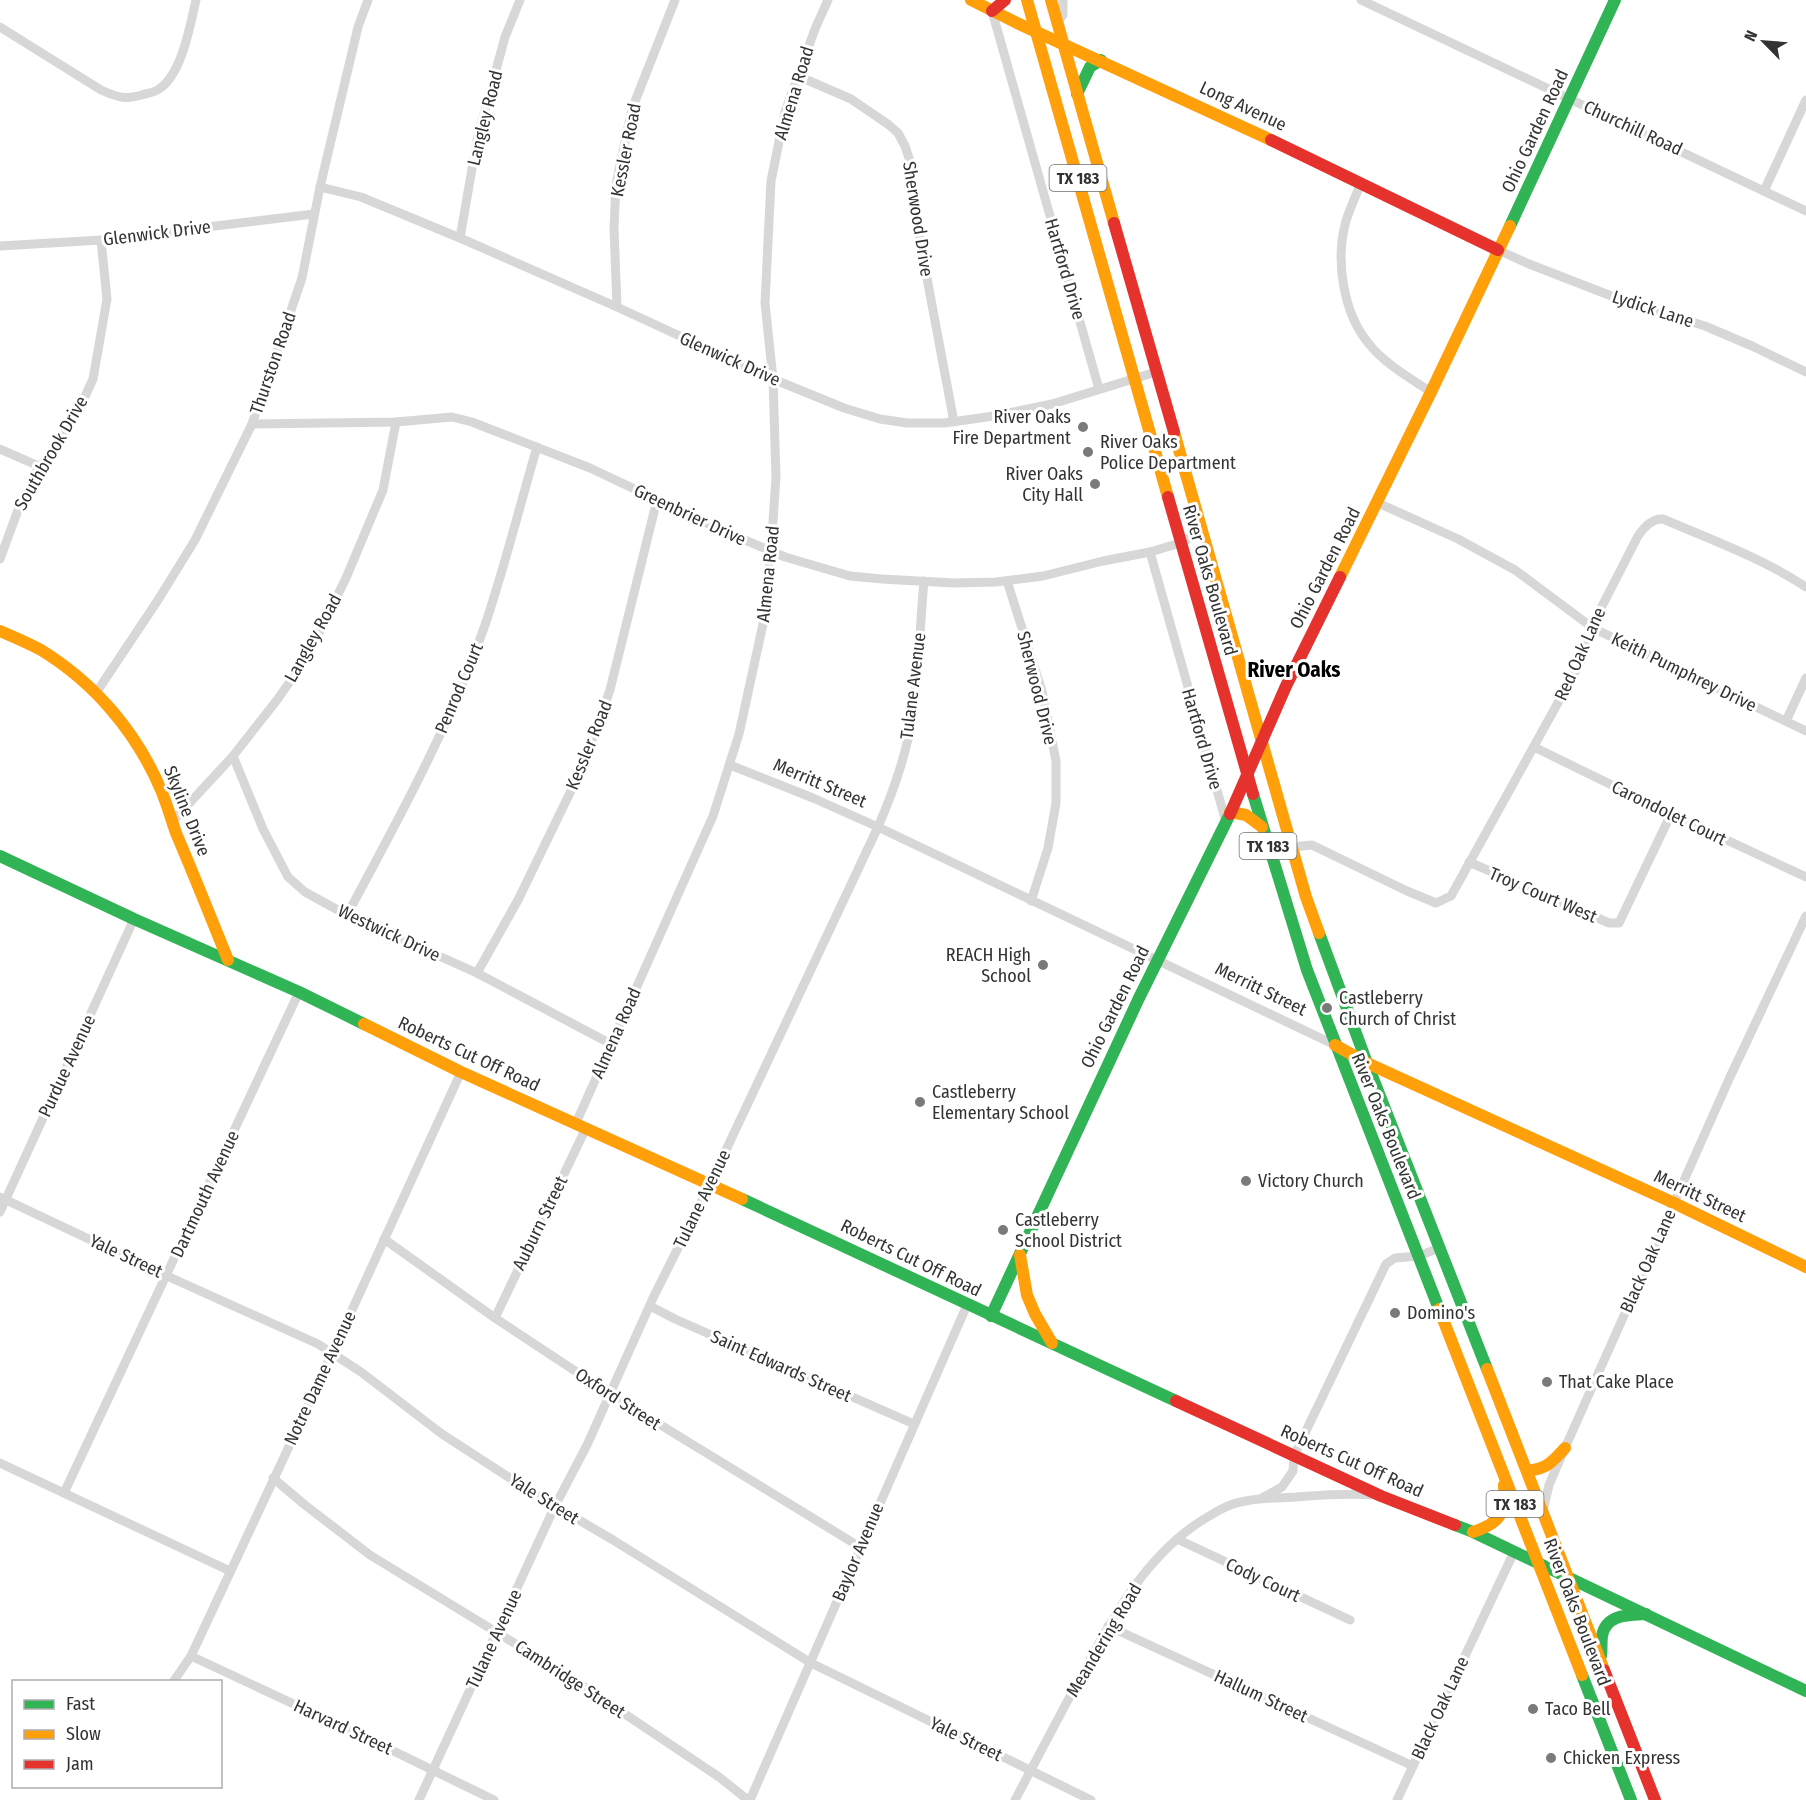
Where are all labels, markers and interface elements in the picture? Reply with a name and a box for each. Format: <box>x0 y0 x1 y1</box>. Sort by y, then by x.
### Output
north arrow <box>1734 12 1794 72</box>
text: N <box>1740 28 1761 44</box>
street label: Almena Road <box>769 43 819 143</box>
street label: Ohio Garden Road <box>1497 66 1573 196</box>
street label: Langley Road <box>463 68 507 168</box>
street label: Long Avenue <box>1196 76 1290 136</box>
street label: Churchill Road <box>1580 96 1686 160</box>
street label: Kessler Road <box>606 101 646 199</box>
street label: Sherwood Drive <box>898 160 938 278</box>
road number: TX 183 <box>1050 165 1106 191</box>
street label: Glenwick Drive <box>102 215 212 251</box>
street label: Hartford Drive <box>1040 216 1090 322</box>
street label: Lydick Lane <box>1610 286 1697 333</box>
street label: Thurston Road <box>245 309 301 417</box>
street label: Glenwick Drive <box>676 327 784 391</box>
street label: Southbrook Drive <box>9 392 93 514</box>
place label: River Oaks Fire Department <box>952 406 1071 449</box>
marker: River Oaks Fire Department <box>1076 420 1090 434</box>
place label: River Oaks Police Department <box>1100 431 1236 474</box>
marker: River Oaks Police Department <box>1081 445 1095 459</box>
place label: River Oaks City Hall <box>1005 463 1083 506</box>
marker: River Oaks City Hall <box>1088 477 1102 491</box>
street label: Greenbrier Drive <box>630 479 750 551</box>
street label: River Oaks Boulevard <box>1178 502 1242 658</box>
street label: Ohio Garden Road <box>1285 504 1365 632</box>
street label: Almena Road <box>752 525 784 623</box>
street label: Langley Road <box>280 590 346 686</box>
street label: Red Oak Lane <box>1550 604 1610 704</box>
street label: Keith Pumphrey Drive <box>1608 627 1760 717</box>
street label: Sherwood Drive <box>1012 629 1062 747</box>
street label: Tulane Avenue <box>896 631 930 741</box>
street label: Penrod Court <box>430 639 488 737</box>
district label: River Oaks <box>1248 657 1340 683</box>
street label: Hartford Drive <box>1177 686 1227 792</box>
street label: Kessler Road <box>561 697 617 793</box>
street label: Merritt Street <box>770 754 870 813</box>
street label: Skyline Drive <box>159 763 215 859</box>
street label: Carondolet Court <box>1608 776 1730 850</box>
road number: TX 183 <box>1240 833 1296 859</box>
street label: Troy Court West <box>1486 862 1600 928</box>
street label: Westwick Drive <box>334 900 444 966</box>
street label: Ohio Garden Road <box>1076 942 1154 1072</box>
place label: REACH High School <box>946 944 1031 987</box>
street label: Merritt Street <box>1212 957 1310 1021</box>
marker: REACH High School <box>1036 958 1050 972</box>
street label: Almena Road <box>586 984 646 1082</box>
place label: Castleberry Church of Christ <box>1339 987 1456 1030</box>
marker: Castleberry Church of Christ <box>1320 1001 1334 1015</box>
street label: Purdue Avenue <box>34 1011 100 1121</box>
street label: Roberts Cut Off Road <box>395 1012 543 1096</box>
street label: River Oaks Boulevard <box>1347 1050 1425 1202</box>
place label: Castleberry Elementary School <box>932 1081 1069 1124</box>
marker: Castleberry Elementary School <box>913 1095 927 1109</box>
street label: Dartmouth Avenue <box>166 1127 244 1261</box>
street label: Tulane Avenue <box>669 1146 735 1252</box>
street label: Merritt Street <box>1650 1165 1750 1227</box>
place label: Victory Church <box>1258 1170 1364 1192</box>
street label: Auburn Street <box>508 1172 572 1274</box>
marker: Victory Church <box>1239 1174 1253 1188</box>
street label: Black Oak Lane <box>1615 1206 1681 1316</box>
place label: Castleberry School District <box>1015 1209 1122 1252</box>
street label: Roberts Cut Off Road <box>837 1214 985 1302</box>
marker: Castleberry School District <box>996 1223 1010 1237</box>
street label: Yale Street <box>86 1229 166 1283</box>
place label: Domino's <box>1407 1302 1476 1324</box>
marker: Domino's <box>1388 1306 1402 1320</box>
street label: Notre Dame Avenue <box>279 1307 361 1449</box>
street label: Saint Edwards Street <box>707 1325 855 1407</box>
street label: Oxford Street <box>571 1363 665 1435</box>
place label: That Cake Place <box>1559 1371 1674 1393</box>
marker: That Cake Place <box>1540 1375 1554 1389</box>
street label: Roberts Cut Off Road <box>1277 1420 1427 1502</box>
street label: Yale Street <box>505 1469 583 1529</box>
road number: TX 183 <box>1486 1491 1544 1517</box>
street label: Baylor Avenue <box>827 1499 889 1605</box>
street label: River Oaks Boulevard <box>1539 1535 1615 1689</box>
street label: Cody Court <box>1222 1553 1304 1607</box>
street label: Meandering Road <box>1061 1579 1147 1701</box>
street label: Tulane Avenue <box>461 1586 527 1692</box>
street label: Cambridge Street <box>511 1635 629 1723</box>
street label: Black Oak Lane <box>1407 1653 1474 1763</box>
street label: Hallum Street <box>1211 1665 1311 1727</box>
legend <box>12 1680 222 1788</box>
text: Fast <box>66 1693 95 1715</box>
street label: Harvard Street <box>290 1695 396 1760</box>
place label: Taco Bell <box>1545 1698 1611 1720</box>
marker: Taco Bell <box>1526 1702 1540 1716</box>
street label: Yale Street <box>926 1712 1006 1766</box>
text: Slow <box>66 1723 101 1745</box>
place label: Chicken Express <box>1563 1747 1681 1769</box>
marker: Chicken Express <box>1544 1751 1558 1765</box>
text: Jam <box>66 1753 94 1775</box>

